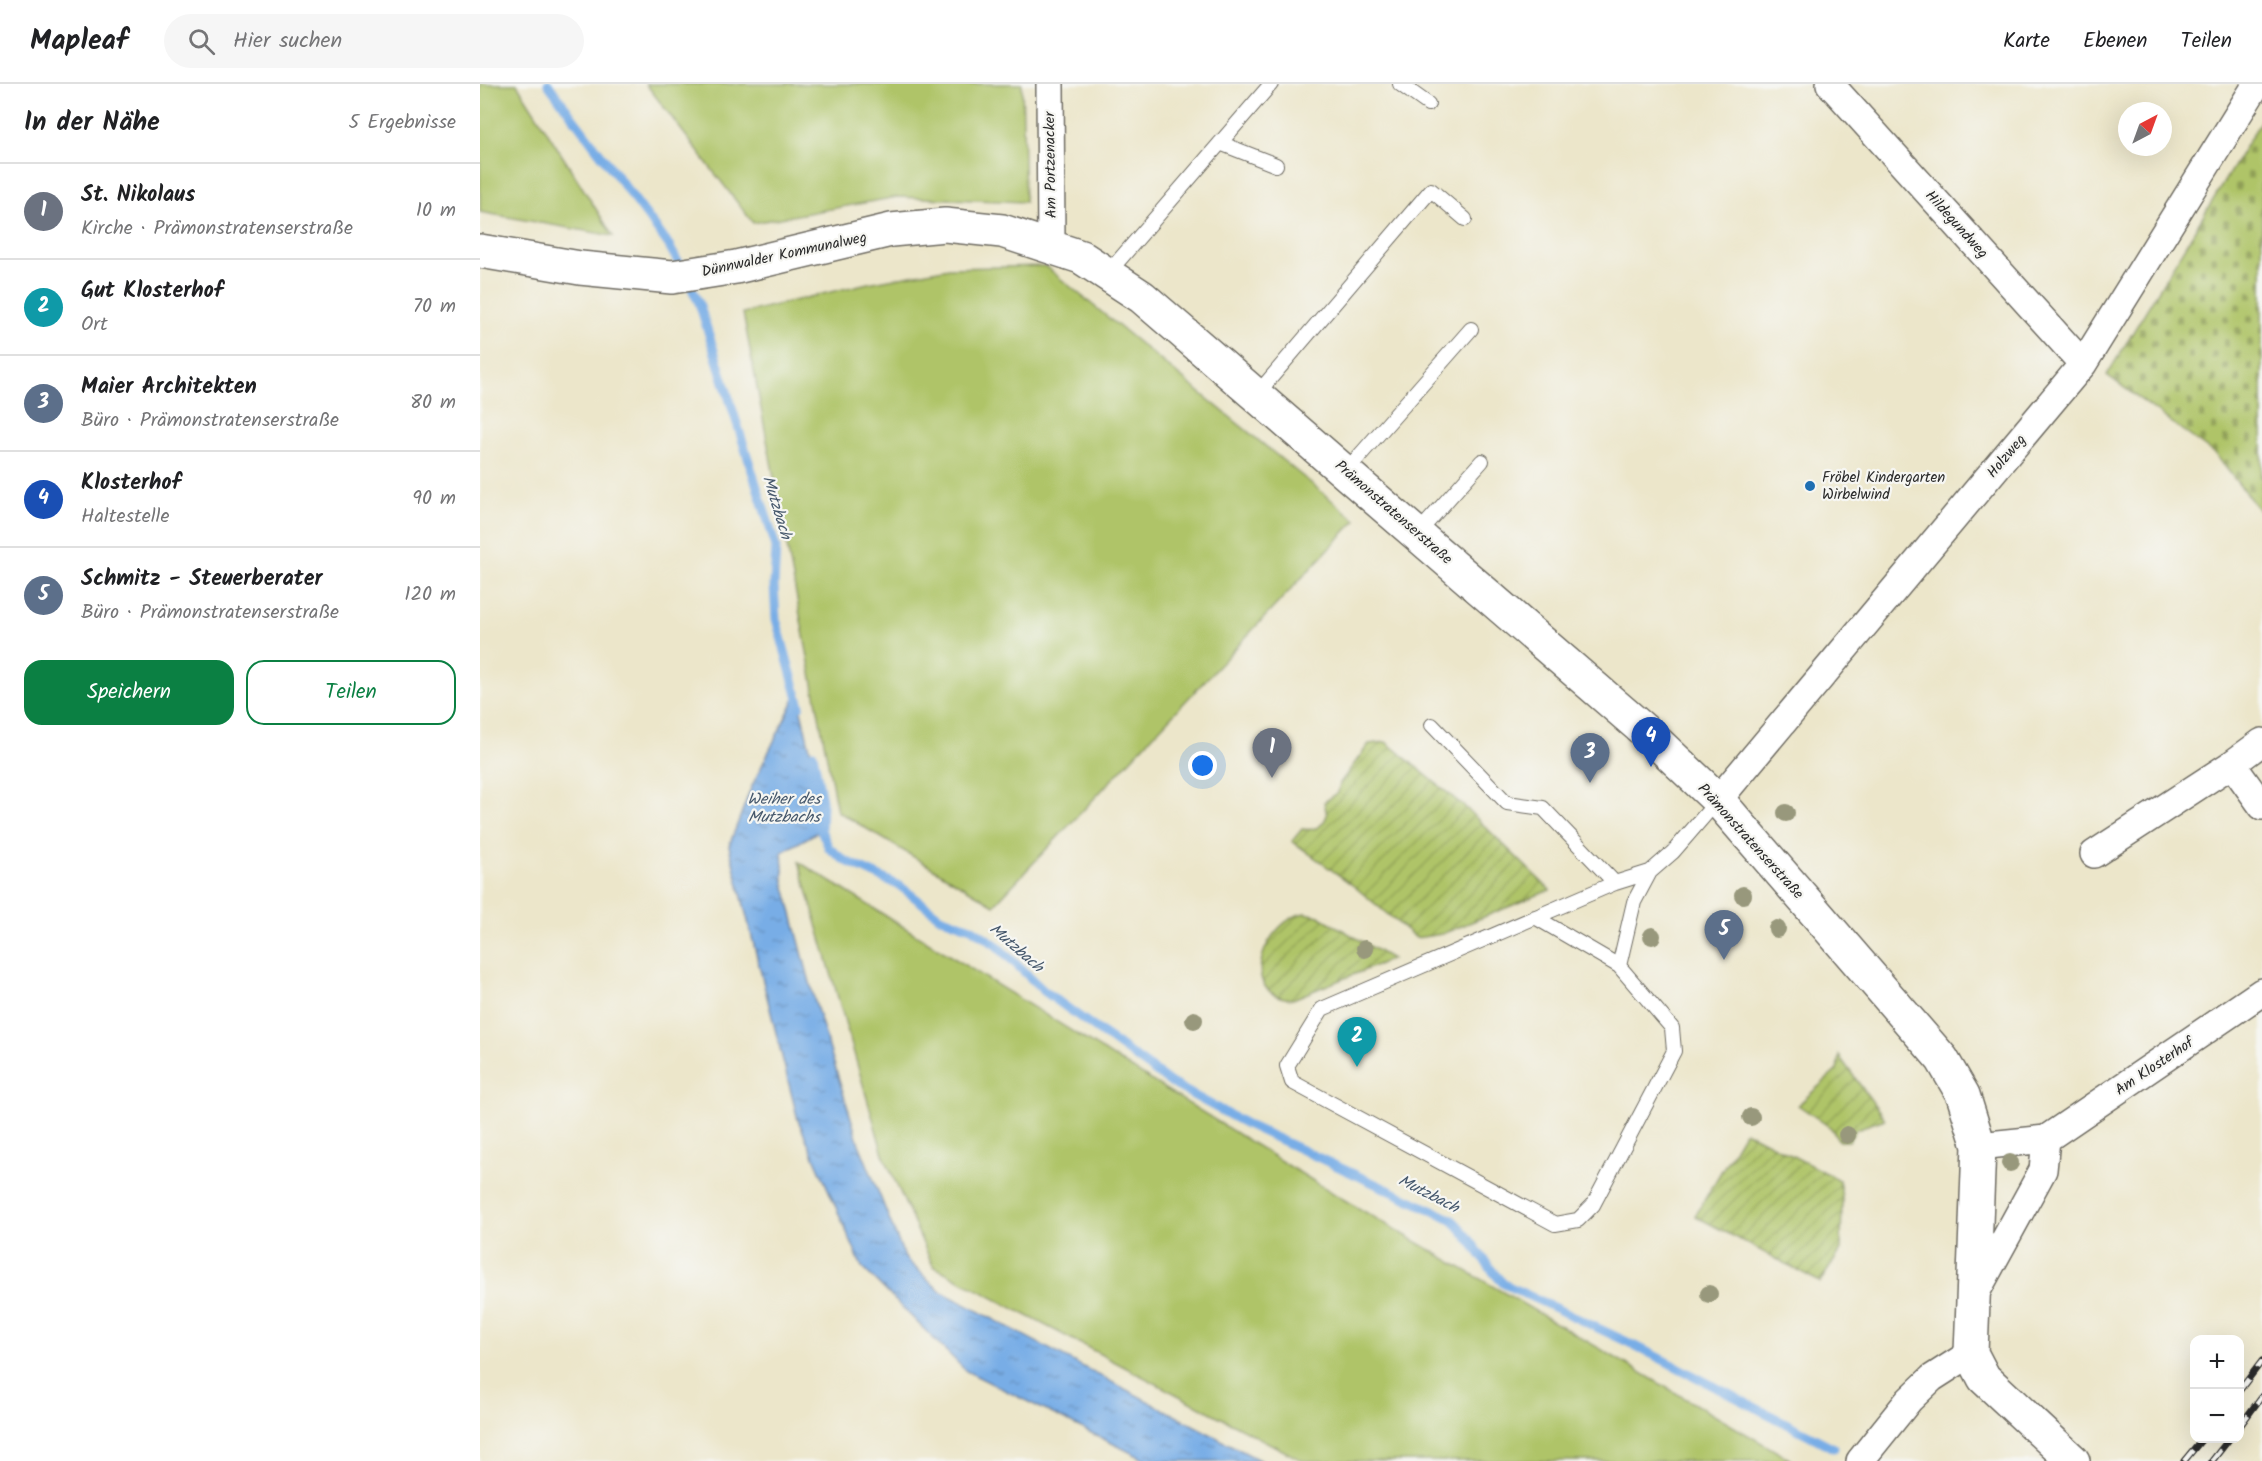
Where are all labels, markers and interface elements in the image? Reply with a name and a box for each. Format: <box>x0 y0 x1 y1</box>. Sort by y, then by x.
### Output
search box <box>164 14 584 68</box>
text: Mapleaf <box>30 19 128 64</box>
text: Hier suchen <box>233 24 342 59</box>
icon: search <box>185 25 218 58</box>
text: Karte <box>2003 25 2050 58</box>
text: Ebenen <box>2083 25 2148 58</box>
text: Teilen <box>2181 25 2232 58</box>
text: In der Nähe <box>24 102 160 144</box>
north arrow <box>2118 102 2172 156</box>
text: 5 Ergebnisse <box>348 107 456 139</box>
street label: Am Portzenacker <box>1038 110 1064 218</box>
text: St. Nikolaus <box>81 178 195 213</box>
street label: Hildegundweg <box>1919 185 1994 264</box>
text: 1 <box>40 195 47 227</box>
text: 10 m <box>416 195 456 227</box>
text: Kirche · Prämonstratenserstraße <box>81 213 353 245</box>
street label: Dünnwalder Kommunalweg <box>699 226 869 284</box>
text: Gut Klosterhof <box>81 274 223 309</box>
text: 2 <box>38 291 49 323</box>
text: 70 m <box>413 291 456 323</box>
text: Ort <box>81 309 108 341</box>
text: Maier Architekten <box>81 370 257 405</box>
text: 3 <box>38 387 49 419</box>
text: 80 m <box>410 387 456 419</box>
text: Büro · Prämonstratenserstraße <box>81 405 339 437</box>
street label: Holzweg <box>1981 429 2032 484</box>
street label: Prämonstratenserstraße <box>1329 455 1458 571</box>
text: Klosterhof <box>81 466 181 501</box>
place label: Fröbel Kindergarten Wirbelwind <box>1822 466 1945 507</box>
water label: Mutzbach <box>755 473 798 544</box>
marker: Fröbel Kindergarten Wirbelwind <box>1803 479 1817 493</box>
text: 4 <box>38 483 49 515</box>
text: 90 m <box>412 483 456 515</box>
text: Haltestelle <box>81 501 169 533</box>
text: Schmitz - Steuerberater <box>81 562 322 597</box>
text: 5 <box>38 579 49 611</box>
text: 120 m <box>404 579 456 611</box>
text: Büro · Prämonstratenserstraße <box>81 597 339 629</box>
button: Speichern <box>24 660 234 725</box>
button: Teilen <box>246 660 456 725</box>
pin: 4 <box>1632 718 1670 767</box>
pin: 1 <box>1252 728 1292 778</box>
pin: 3 <box>1570 734 1610 783</box>
your location <box>1188 751 1217 780</box>
street label: Prämonstratenserstraße <box>1691 778 1809 905</box>
water label: Weiher des Mutzbachs <box>747 787 823 830</box>
pin: 5 <box>1704 910 1744 960</box>
water label: Mutzbach <box>983 917 1050 980</box>
pin: 2 <box>1338 1018 1376 1067</box>
street label: Am Klosterhof <box>2110 1031 2200 1102</box>
water label: Mutzbach <box>1394 1168 1464 1221</box>
map controls <box>2190 1335 2244 1443</box>
button: + <box>2190 1335 2244 1389</box>
button: − <box>2190 1389 2244 1443</box>

